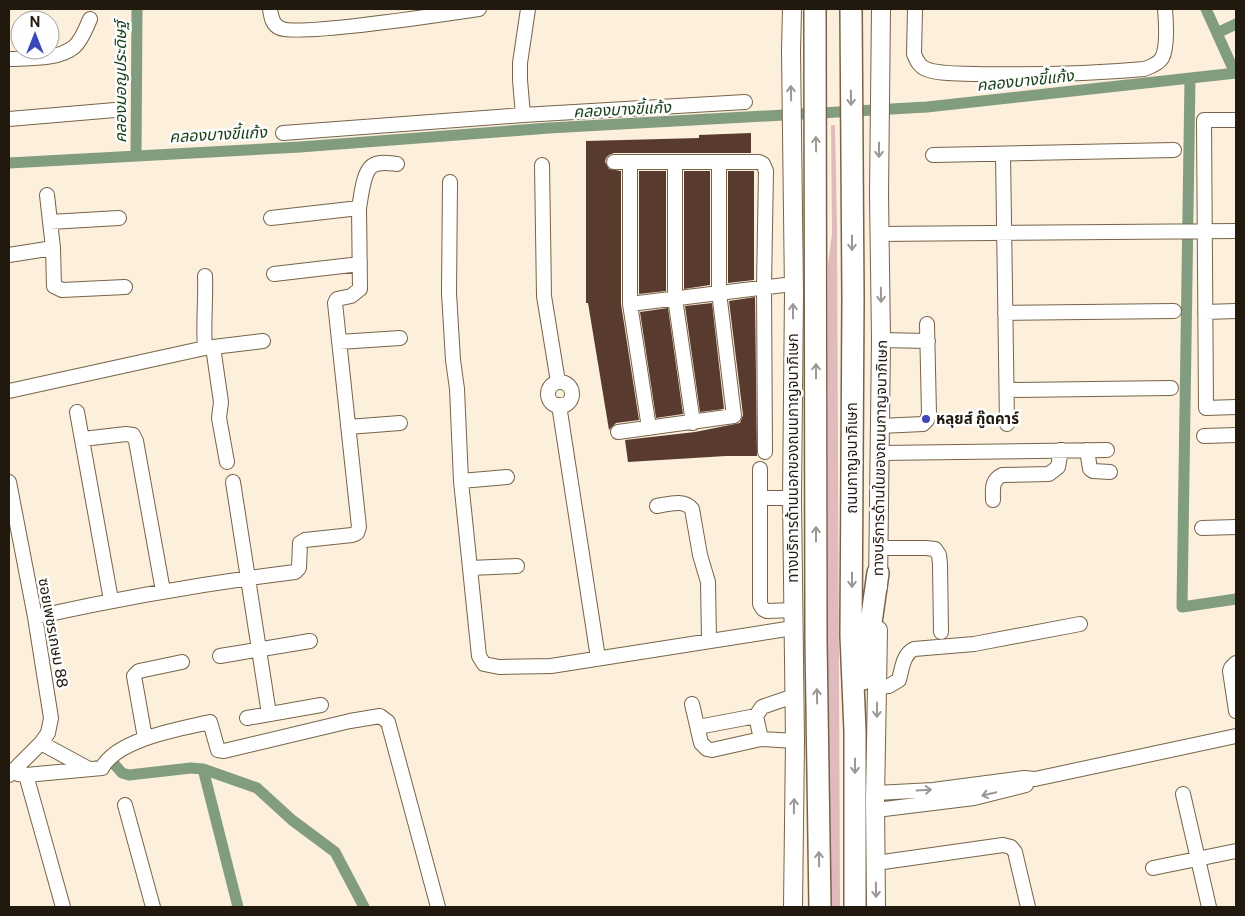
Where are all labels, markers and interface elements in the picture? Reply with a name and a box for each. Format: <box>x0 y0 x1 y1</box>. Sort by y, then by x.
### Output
north arrow <box>10 10 60 60</box>
text: N <box>30 14 40 30</box>
water label: คลองมอญประดิษฐ์ <box>111 18 130 143</box>
water label: คลองบางขี้แก้ง <box>975 64 1076 95</box>
one-way arrow <box>786 86 796 102</box>
one-way arrow <box>846 89 856 105</box>
water label: คลองบางขี้แก้ง <box>573 95 673 122</box>
water label: คลองบางขี้แก้ง <box>169 120 269 147</box>
one-way arrow <box>811 137 820 153</box>
one-way arrow <box>874 142 884 158</box>
one-way arrow <box>847 234 857 250</box>
one-way arrow <box>876 287 885 303</box>
one-way arrow <box>788 303 798 320</box>
street label: ทางบริการด้านนอกของถนนกาญจนาภิเษก <box>784 333 801 583</box>
street label: ทางบริการด้านในของถนนกาญจนาภิเษก <box>869 340 890 576</box>
one-way arrow <box>811 363 821 380</box>
street label: ถนนกาญจนาภิเษก <box>843 402 860 514</box>
place label: หลุยส์ กู๊ดคาร์ <box>936 410 1019 429</box>
marker: หลุยส์ กู๊ดคาร์ <box>920 413 932 425</box>
one-way arrow <box>811 526 821 542</box>
one-way arrow <box>847 572 857 588</box>
street label: ซอยเพชรเกษม 88 <box>35 577 72 689</box>
one-way arrow <box>812 688 822 704</box>
one-way arrow <box>872 701 882 717</box>
one-way arrow <box>850 758 860 774</box>
one-way arrow <box>916 786 932 795</box>
one-way arrow <box>982 790 998 799</box>
one-way arrow <box>789 798 799 814</box>
one-way arrow <box>815 851 824 867</box>
one-way arrow <box>871 881 881 897</box>

